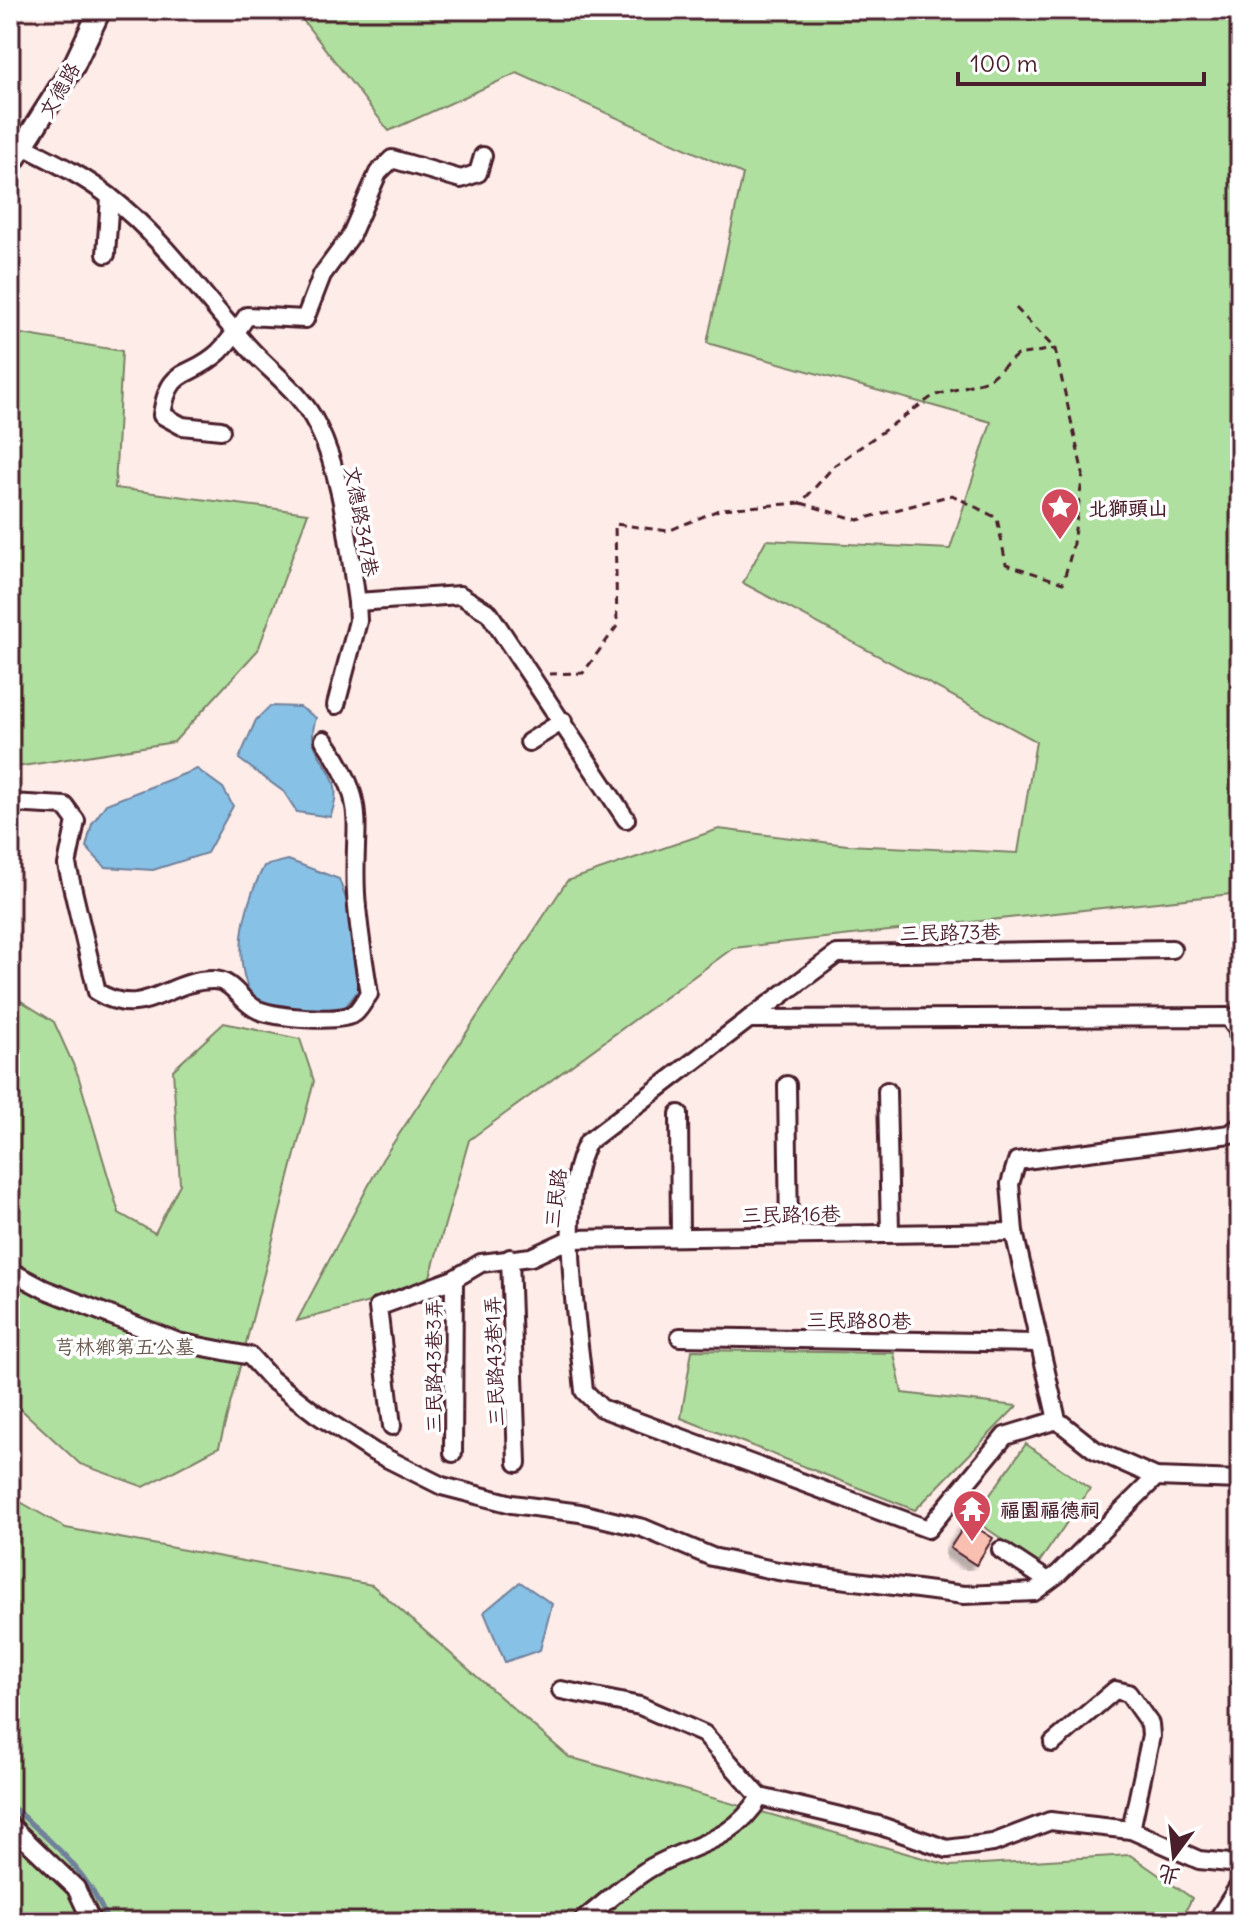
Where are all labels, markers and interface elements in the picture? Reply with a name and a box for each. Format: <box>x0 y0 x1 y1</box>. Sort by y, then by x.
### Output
scale bar <box>958 36 1204 86</box>
text: 100 m <box>970 48 1038 78</box>
street label: 文德路 <box>33 57 85 122</box>
street label: 文德路347巷 <box>340 463 384 580</box>
place icon: 北獅頭山 <box>1039 486 1081 541</box>
place label: 北獅頭山 <box>1088 495 1168 520</box>
street label: 三民路73巷 <box>899 919 1002 945</box>
street label: 三民路 <box>539 1166 571 1229</box>
street label: 三民路16巷 <box>741 1201 842 1227</box>
street label: 三民路43巷1弄 <box>479 1295 509 1427</box>
street label: 三民路43巷3弄 <box>421 1299 446 1433</box>
street label: 三民路80巷 <box>806 1307 913 1333</box>
park label: 芎林鄉第五公墓 <box>55 1334 195 1359</box>
temple icon: 福園福德祠 <box>951 1488 993 1543</box>
place label: 福園福德祠 <box>1000 1497 1100 1522</box>
north arrow <box>1134 1816 1214 1896</box>
text: 北 <box>1155 1859 1183 1892</box>

